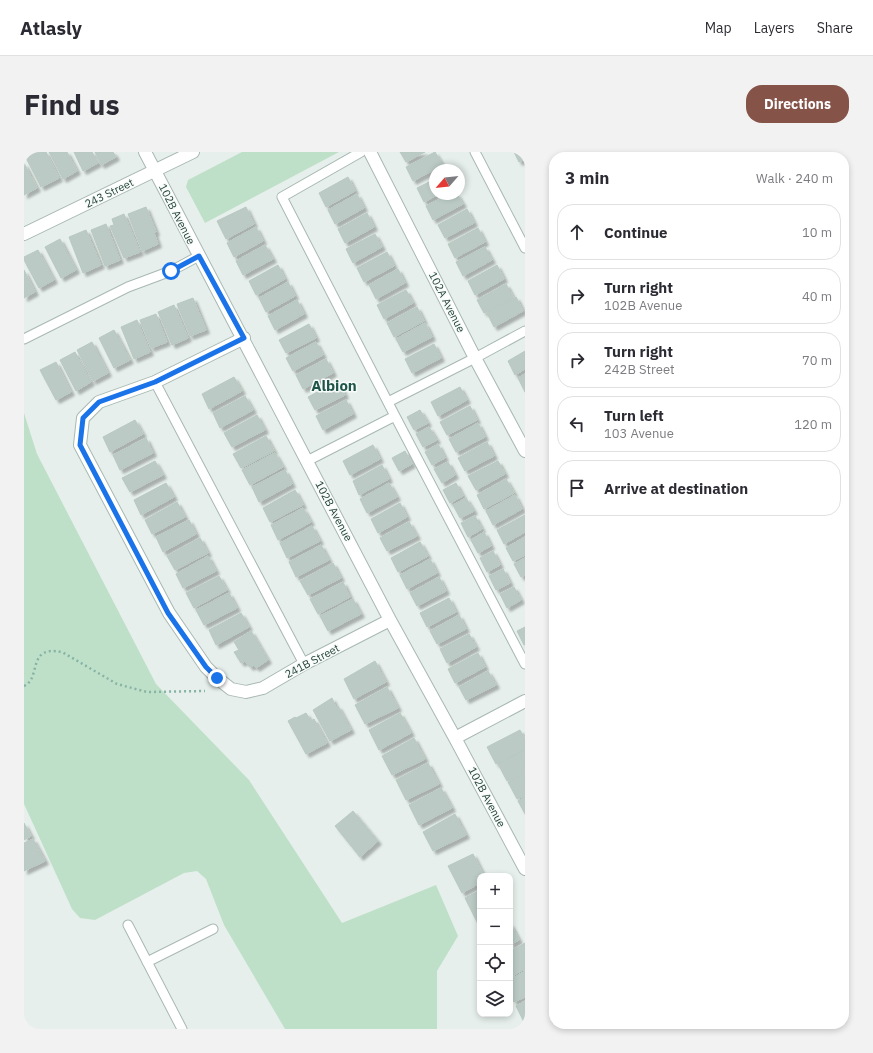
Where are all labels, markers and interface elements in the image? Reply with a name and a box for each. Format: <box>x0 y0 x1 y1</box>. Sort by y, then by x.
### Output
text: Atlasly <box>20 16 82 40</box>
text: Map <box>705 19 732 37</box>
text: Layers <box>754 19 795 37</box>
text: Share <box>817 19 853 37</box>
button: Directions <box>746 85 849 123</box>
text: Find us <box>24 86 120 123</box>
north arrow <box>429 164 465 200</box>
text: 3 min <box>565 167 609 189</box>
text: Walk · 240 m <box>756 170 833 187</box>
street label: 243 Street <box>82 175 136 211</box>
street label: 102B Avenue <box>156 181 198 247</box>
icon: ahead <box>566 221 588 243</box>
text: Continue <box>604 223 668 242</box>
text: 10 m <box>802 224 832 241</box>
route start <box>162 262 180 280</box>
street label: 102A Avenue <box>426 269 468 335</box>
text: Turn right <box>604 278 673 297</box>
icon: right <box>566 285 588 307</box>
text: 40 m <box>802 288 832 305</box>
text: 102B Avenue <box>604 297 682 314</box>
text: Turn right <box>604 342 673 361</box>
icon: right <box>566 349 588 371</box>
text: 70 m <box>802 352 832 369</box>
text: 242B Street <box>604 361 675 378</box>
district label: Albion <box>311 376 357 395</box>
text: Turn left <box>604 406 664 425</box>
icon: left <box>566 413 588 435</box>
text: 120 m <box>794 416 832 433</box>
text: 103 Avenue <box>604 425 674 442</box>
icon: arrive <box>566 477 588 499</box>
street label: 102B Avenue <box>312 478 356 544</box>
text: Arrive at destination <box>604 479 748 498</box>
street label: 241B Street <box>282 641 342 681</box>
route end <box>208 669 226 687</box>
street label: 102B Avenue <box>465 764 509 830</box>
map controls <box>477 873 513 1017</box>
button: + <box>477 873 513 909</box>
button: − <box>477 909 513 945</box>
button: locate <box>477 945 513 981</box>
button: layers <box>477 981 513 1017</box>

